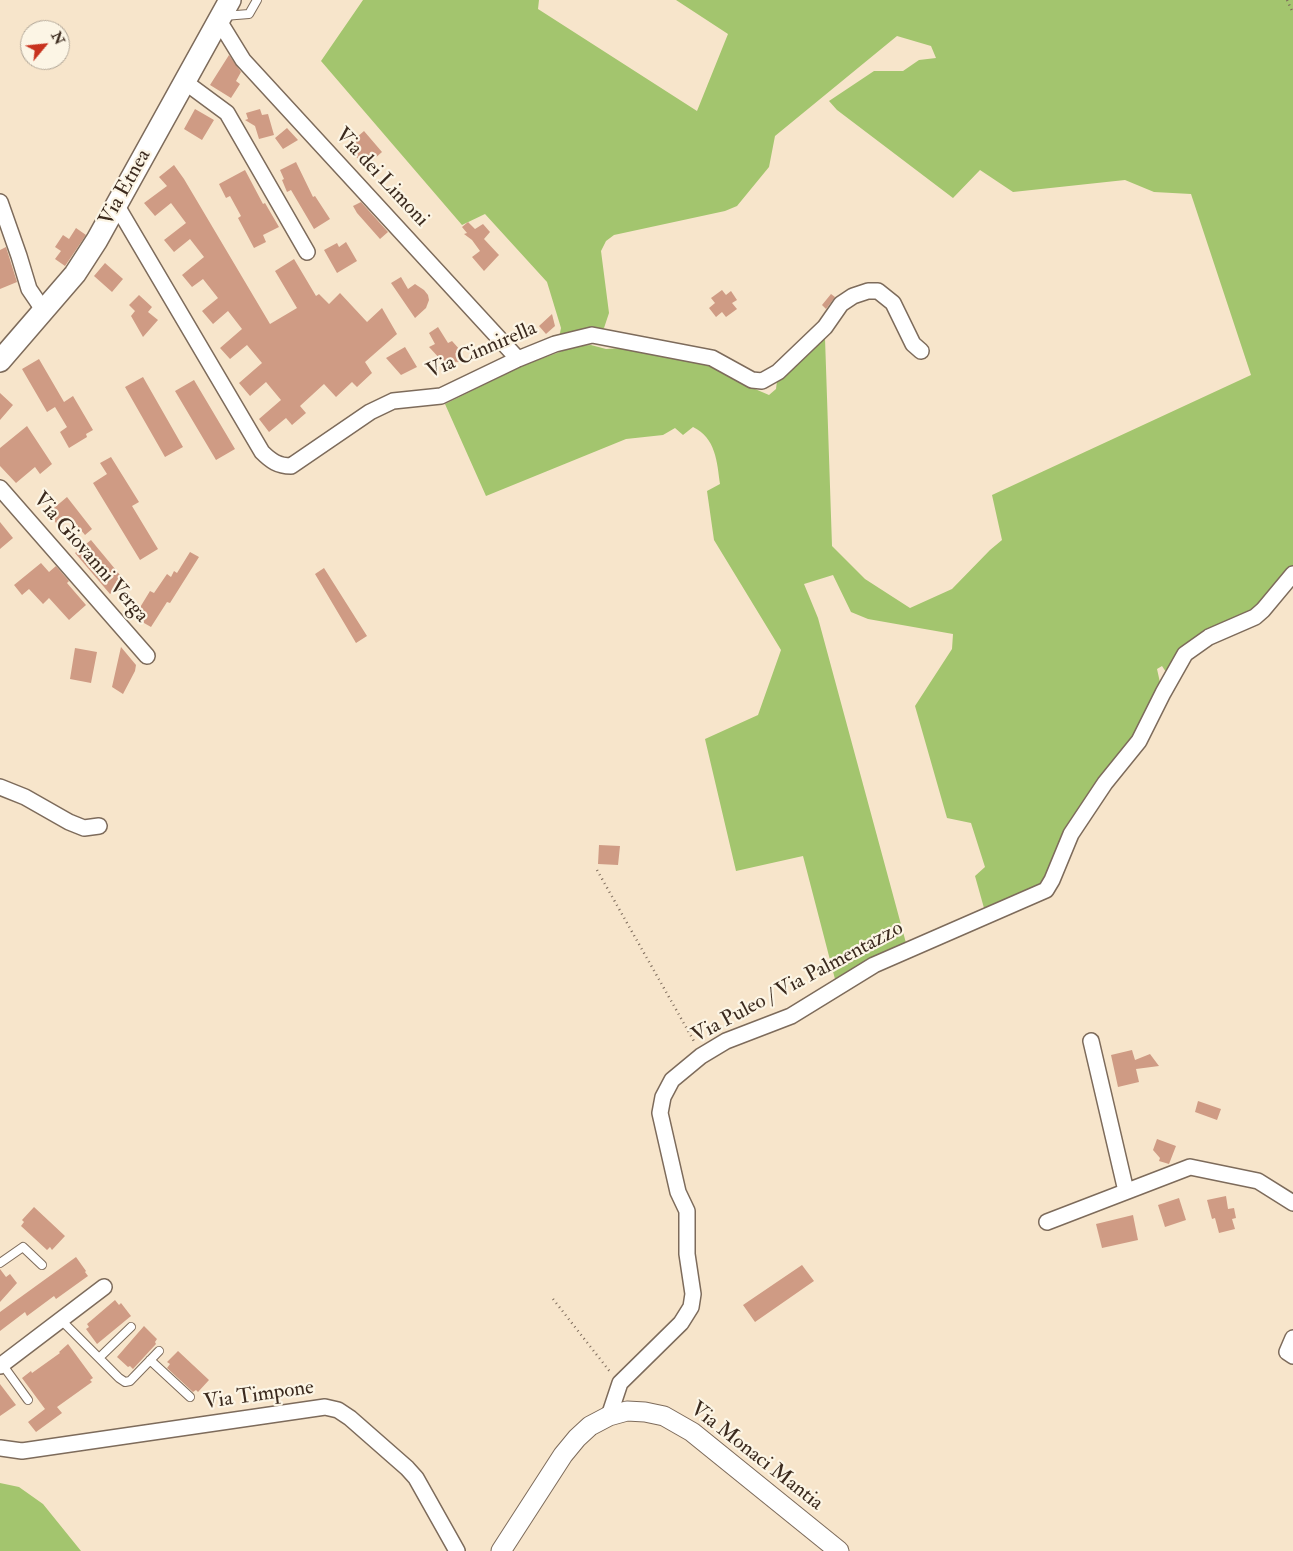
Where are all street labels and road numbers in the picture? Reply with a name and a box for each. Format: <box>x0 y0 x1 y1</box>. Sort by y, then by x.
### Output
street label: Via dei Limoni <box>329 123 433 233</box>
street label: Via Etnea <box>95 145 157 231</box>
street label: Via Cinnirella <box>423 316 541 386</box>
street label: Via Giovanni Verga <box>27 488 153 628</box>
street label: Via Puleo / Via Palmentazzo <box>688 917 908 1049</box>
street label: Via Timpone <box>202 1376 316 1416</box>
street label: Via Monaci Mantia <box>684 1397 828 1517</box>

